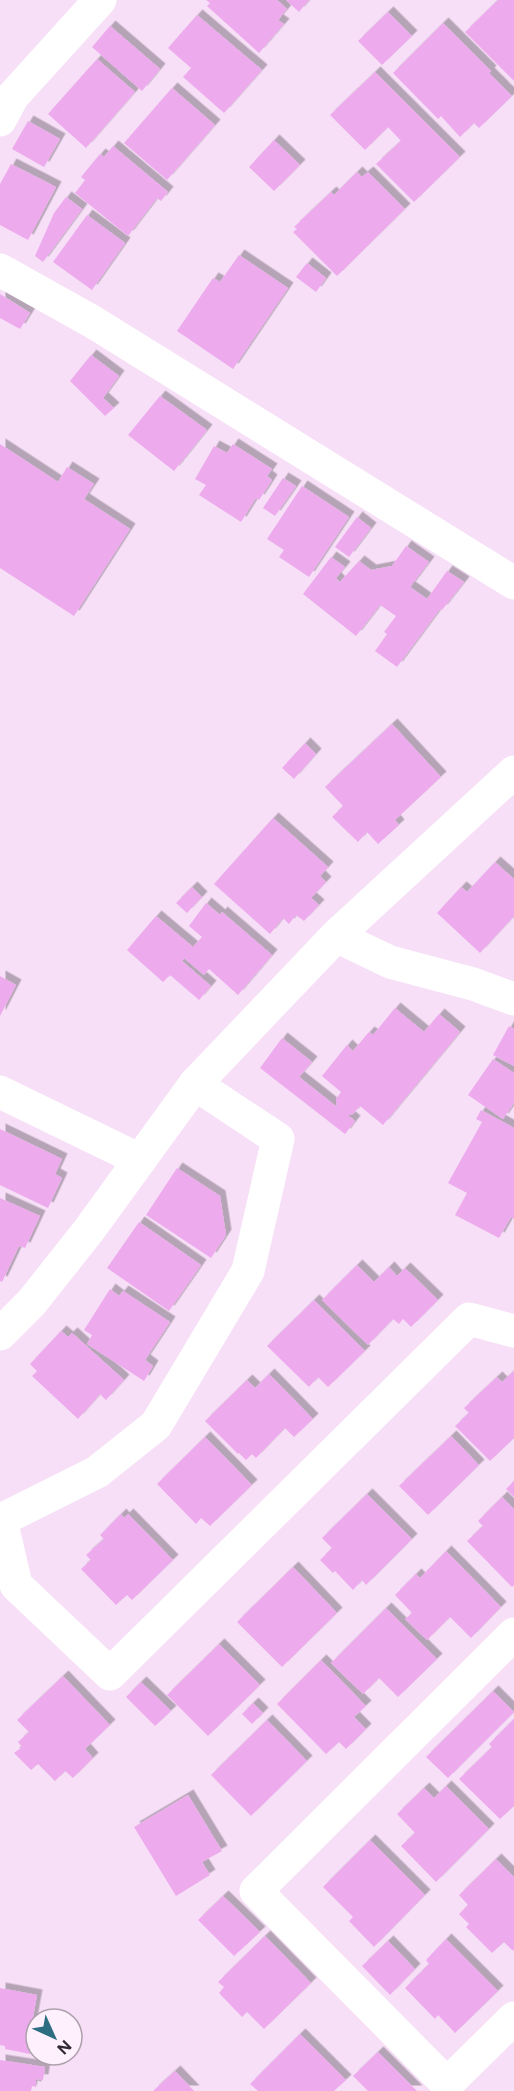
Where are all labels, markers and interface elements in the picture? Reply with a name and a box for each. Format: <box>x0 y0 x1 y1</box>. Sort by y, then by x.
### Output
north arrow <box>24 2007 84 2067</box>
text: N <box>53 2036 75 2058</box>

